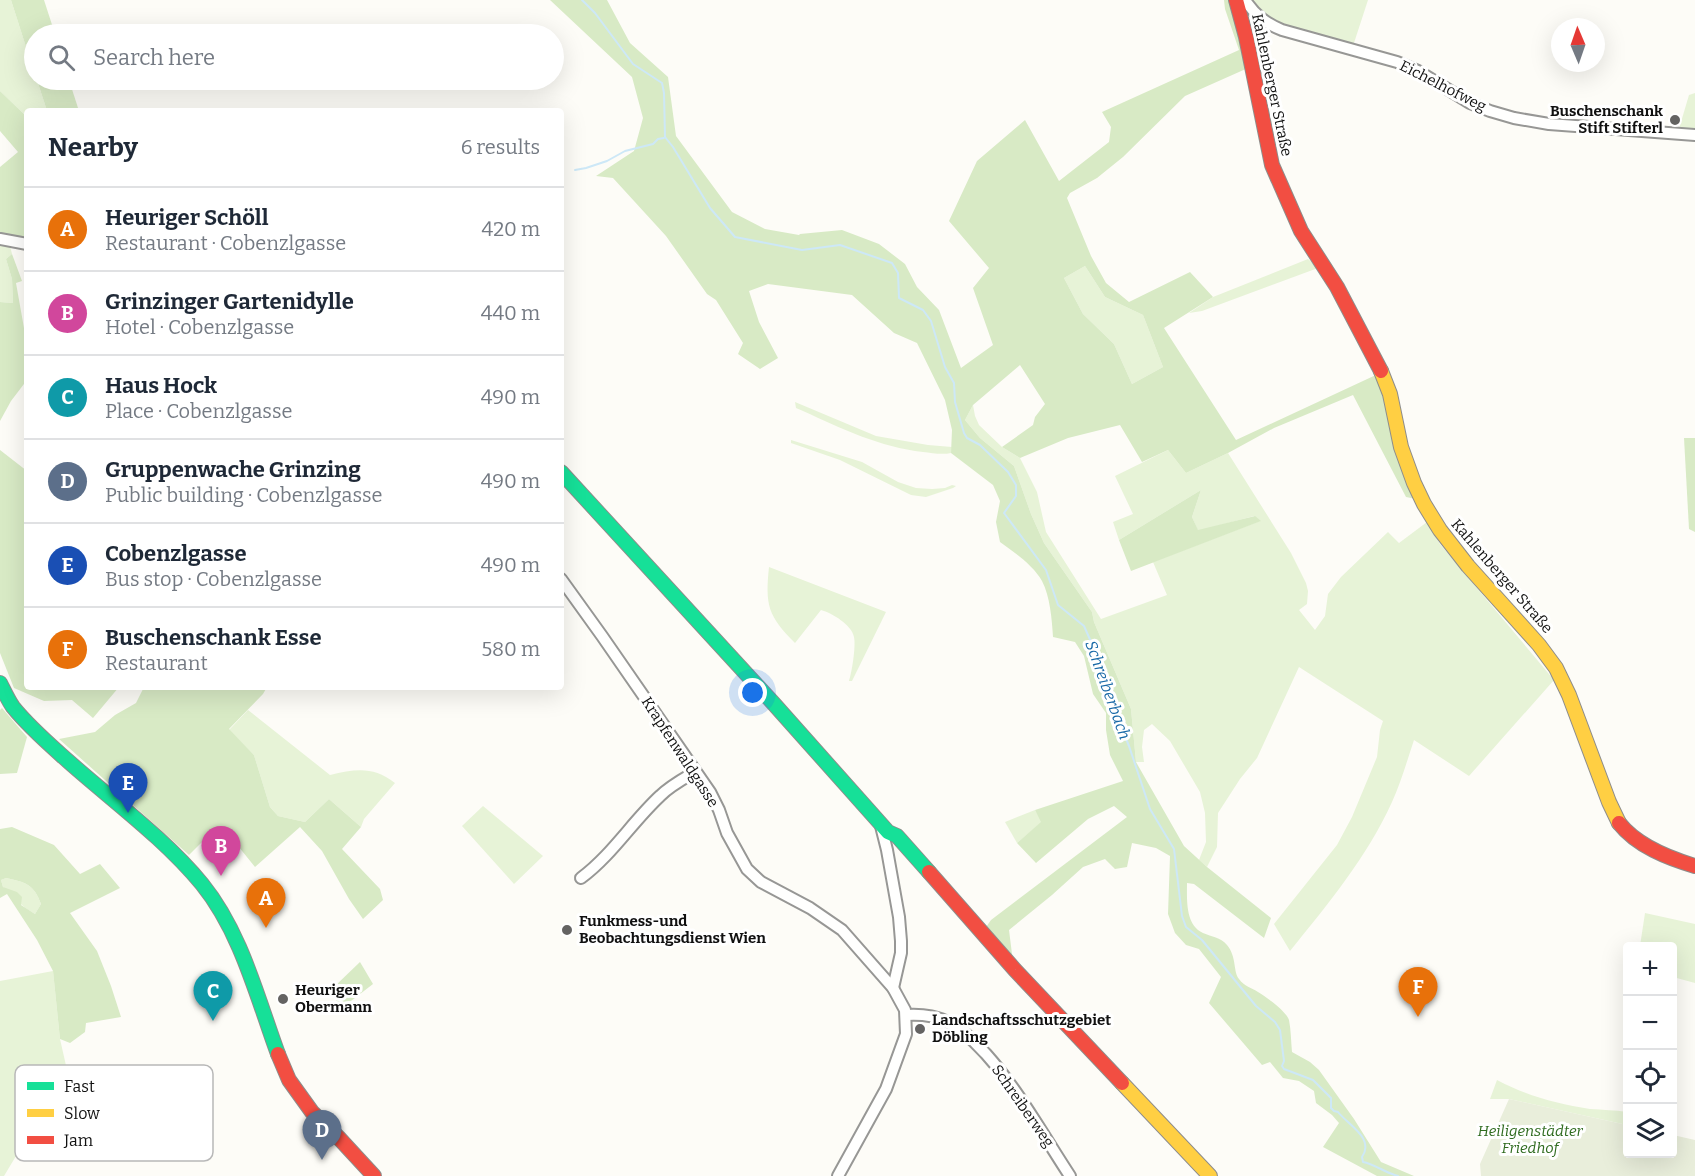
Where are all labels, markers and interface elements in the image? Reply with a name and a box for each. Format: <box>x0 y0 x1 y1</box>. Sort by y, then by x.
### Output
street label: Kahlenberger Straße <box>1248 12 1296 158</box>
north arrow <box>1551 18 1605 72</box>
search box <box>24 24 564 90</box>
icon: search <box>45 41 78 74</box>
text: Search here <box>93 44 215 71</box>
street label: Eichelhofweg <box>1397 57 1489 115</box>
place label: Buschenschank Stift Stifterl <box>1550 102 1663 137</box>
marker: Buschenschank Stift Stifterl <box>1668 113 1682 127</box>
text: Nearby <box>48 132 138 163</box>
text: 6 results <box>461 135 540 159</box>
text: Heuriger Schöll <box>105 204 268 231</box>
text: A <box>60 217 75 241</box>
text: 420 m <box>482 217 540 241</box>
text: Restaurant · Cobenzlgasse <box>105 231 346 255</box>
text: Grinzinger Gartenidylle <box>105 288 354 315</box>
text: B <box>61 301 74 325</box>
text: 440 m <box>481 301 540 325</box>
text: Hotel · Cobenzlgasse <box>105 315 294 339</box>
text: Haus Hock <box>105 372 217 399</box>
text: C <box>61 385 74 409</box>
text: 490 m <box>481 385 540 409</box>
text: Place · Cobenzlgasse <box>105 399 292 423</box>
text: Gruppenwache Grinzing <box>105 456 361 483</box>
text: D <box>60 469 75 493</box>
text: 490 m <box>481 469 540 493</box>
text: Public building · Cobenzlgasse <box>105 483 383 507</box>
street label: Kahlenberger Straße <box>1448 515 1556 637</box>
text: Cobenzlgasse <box>105 540 247 567</box>
text: E <box>61 553 74 577</box>
text: 490 m <box>481 553 540 577</box>
text: Bus stop · Cobenzlgasse <box>105 567 322 591</box>
text: Buschenschank Esse <box>105 624 322 651</box>
text: F <box>62 637 73 661</box>
text: 580 m <box>481 637 540 661</box>
water label: Schreiberbach <box>1081 638 1135 742</box>
text: Restaurant <box>105 651 208 675</box>
your location <box>738 678 767 707</box>
street label: Krapfenwaldgasse <box>638 693 722 811</box>
pin: E <box>108 764 148 813</box>
pin: B <box>202 826 240 876</box>
pin: A <box>246 878 286 928</box>
place label: Funkmess-und Beobachtungsdienst Wien <box>579 912 766 947</box>
marker: Funkmess-und Beobachtungsdienst Wien <box>560 923 574 937</box>
map controls <box>1623 942 1677 1158</box>
button: + <box>1623 942 1677 996</box>
pin: F <box>1398 968 1438 1017</box>
pin: C <box>194 972 232 1021</box>
place label: Heuriger Obermann <box>295 981 372 1016</box>
marker: Heuriger Obermann <box>276 992 290 1006</box>
button: − <box>1623 996 1677 1050</box>
place label: Landschaftsschutzgebiet Döbling <box>932 1011 1111 1046</box>
marker: Landschaftsschutzgebiet Döbling <box>913 1022 927 1036</box>
button: locate <box>1623 1050 1677 1104</box>
street label: Schreiberweg <box>988 1061 1058 1151</box>
legend <box>15 1065 213 1161</box>
text: Fast <box>64 1077 95 1096</box>
text: Slow <box>64 1104 100 1123</box>
button: layers <box>1623 1104 1677 1158</box>
pin: D <box>302 1110 342 1160</box>
park label: Heiligenstädter Friedhof <box>1477 1122 1583 1157</box>
text: Jam <box>63 1131 93 1150</box>

